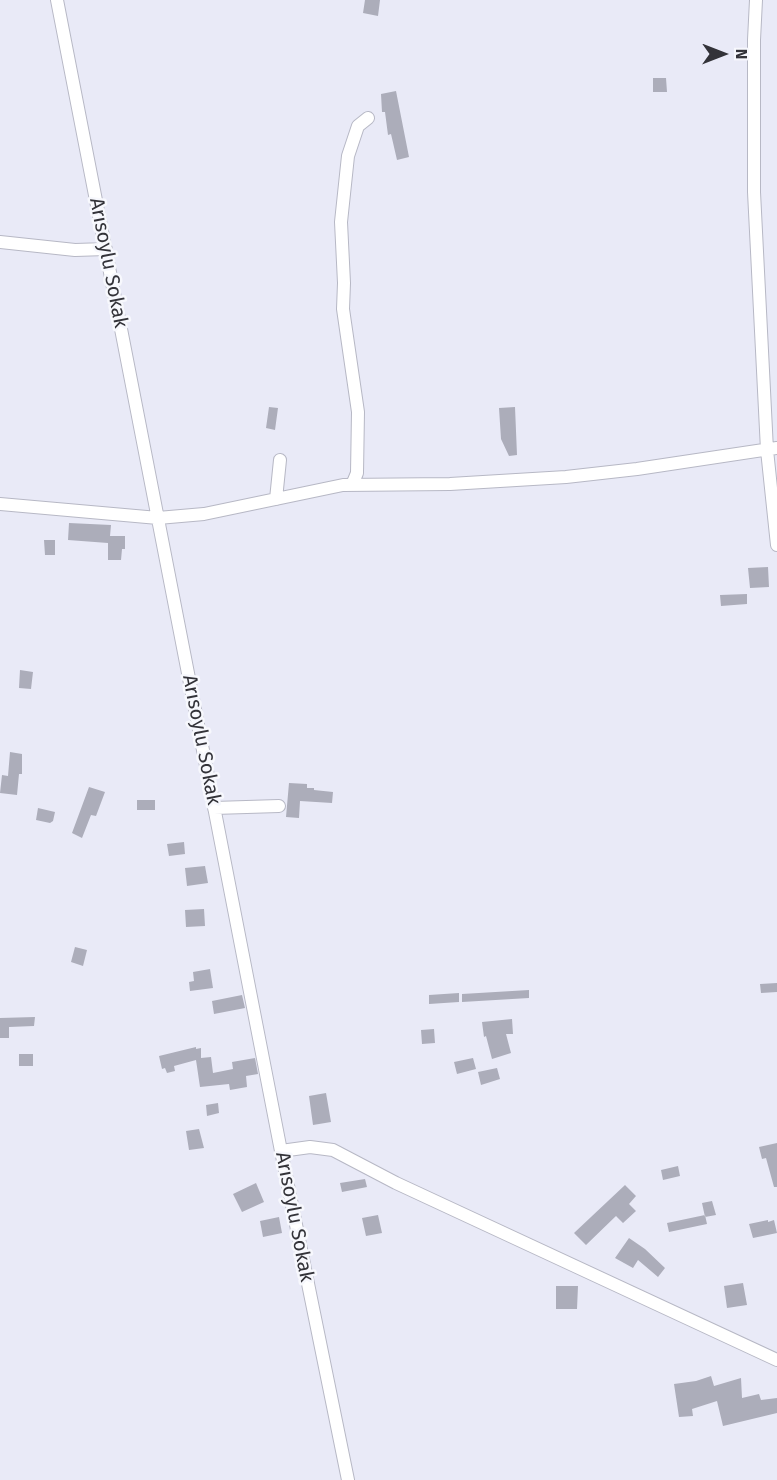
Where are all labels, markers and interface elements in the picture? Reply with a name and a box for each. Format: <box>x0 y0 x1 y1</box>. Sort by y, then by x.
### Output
north arrow <box>693 24 753 84</box>
text: N <box>732 49 751 59</box>
street label: Arısoylu Sokak <box>84 196 132 330</box>
street label: Arısoylu Sokak <box>177 673 225 807</box>
street label: Arısoylu Sokak <box>270 1150 318 1284</box>

